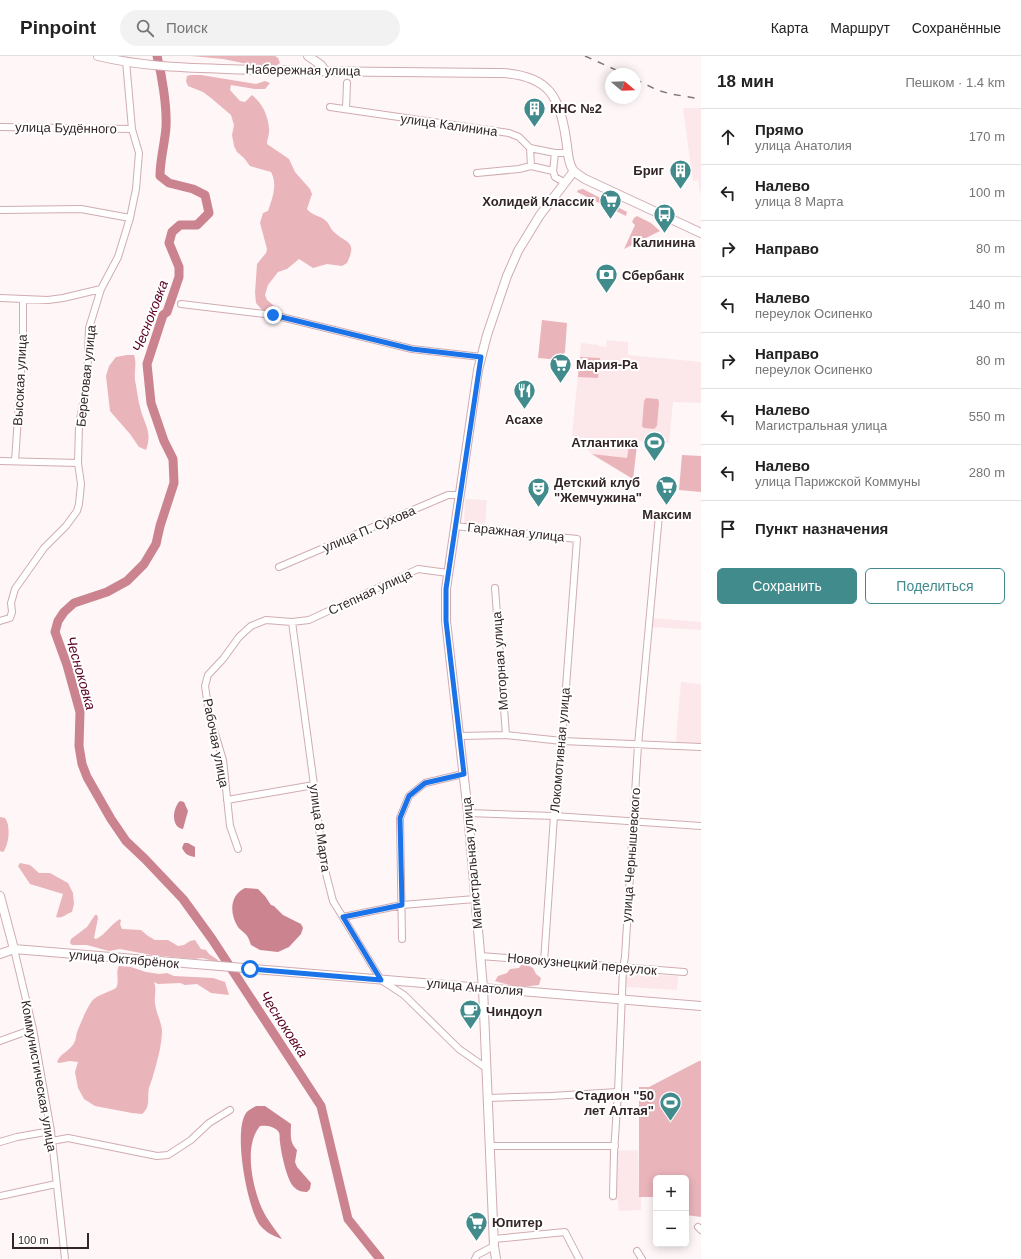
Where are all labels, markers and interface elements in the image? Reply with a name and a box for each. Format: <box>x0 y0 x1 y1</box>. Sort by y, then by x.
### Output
search box <box>120 10 400 46</box>
text: Pinpoint <box>20 17 96 38</box>
icon: search <box>134 17 156 39</box>
text: Поиск <box>166 19 208 36</box>
text: Карта <box>771 20 808 36</box>
text: Маршрут <box>830 20 890 36</box>
text: Сохранённые <box>912 20 1001 36</box>
street label: Набережная улица <box>245 61 361 79</box>
north arrow <box>605 68 641 104</box>
text: 18 мин <box>717 72 774 91</box>
text: Пешком · 1.4 km <box>905 75 1005 90</box>
building icon: КНС №2 <box>522 95 548 128</box>
place label: КНС №2 <box>550 101 602 116</box>
street label: улица Калинина <box>400 111 499 139</box>
street label: улица Будённого <box>15 120 117 136</box>
text: Прямо <box>755 121 804 138</box>
icon: ahead <box>717 126 739 148</box>
text: 170 m <box>969 129 1005 144</box>
text: улица Анатолия <box>755 138 852 153</box>
building icon: Бриг <box>667 157 693 190</box>
place label: Бриг <box>633 163 665 178</box>
text: Налево <box>755 177 810 194</box>
icon: left <box>717 182 739 204</box>
text: 100 m <box>969 185 1005 200</box>
supermarket icon: Холидей Классик <box>597 188 623 221</box>
place label: Холидей Классик <box>482 194 594 209</box>
text: улица 8 Марта <box>755 194 843 209</box>
bus stop icon: Калинина <box>651 201 677 234</box>
place label: Калинина <box>633 235 696 250</box>
icon: right <box>717 238 739 260</box>
text: Направо <box>755 240 819 257</box>
text: 80 m <box>976 241 1005 256</box>
bank icon: Сбербанк <box>593 262 619 295</box>
place label: Сбербанк <box>622 268 685 283</box>
water label: Чесноковка <box>129 278 171 354</box>
text: Налево <box>755 289 810 306</box>
icon: left <box>717 294 739 316</box>
text: 140 m <box>969 297 1005 312</box>
route end <box>264 306 282 324</box>
text: переулок Осипенко <box>755 306 872 321</box>
street label: Береговая улица <box>73 324 99 428</box>
street label: Высокая улица <box>10 333 30 426</box>
text: Направо <box>755 345 819 362</box>
icon: right <box>717 350 739 372</box>
supermarket icon: Мария-Ра <box>548 351 574 384</box>
text: 80 m <box>976 353 1005 368</box>
place label: Мария-Ра <box>576 357 639 372</box>
text: переулок Осипенко <box>755 362 872 377</box>
restaurant icon: Асахе <box>511 378 537 411</box>
text: Налево <box>755 401 810 418</box>
icon: left <box>717 406 739 428</box>
text: 550 m <box>969 409 1005 424</box>
place label: Асахе <box>505 412 543 427</box>
text: Магистральная улица <box>755 418 887 433</box>
sports icon: Атлантика <box>641 429 667 462</box>
place label: Атлантика <box>571 435 639 450</box>
text: Налево <box>755 457 810 474</box>
icon: left <box>717 462 739 484</box>
text: 280 m <box>969 465 1005 480</box>
supermarket icon: Максим <box>654 473 680 506</box>
text: улица Парижской Коммуны <box>755 474 920 489</box>
place label: Детский клуб "Жемчужина" <box>554 475 642 505</box>
theatre icon: Детский клуб "Жемчужина" <box>526 476 552 509</box>
street label: улица П. Сухова <box>320 502 418 555</box>
place label: Максим <box>642 507 692 522</box>
icon: arrive <box>717 518 739 540</box>
street label: Гаражная улица <box>467 519 566 545</box>
text: Пункт назначения <box>755 520 888 537</box>
street label: Степная улица <box>326 566 415 618</box>
button: Сохранить <box>717 568 857 604</box>
button: Поделиться <box>865 568 1005 604</box>
street label: Моторная улица <box>489 610 511 711</box>
water label: Чесноковка <box>63 634 99 712</box>
street label: Локомотивная улица <box>547 686 573 813</box>
street label: Рабочая улица <box>200 697 232 789</box>
street label: улица 8 Марта <box>306 783 334 874</box>
street label: улица Чернышевского <box>619 787 643 923</box>
street label: Магистральная улица <box>459 796 485 930</box>
street label: улица Октябрёнок <box>68 947 180 971</box>
street label: Новокузнецкий переулок <box>507 950 658 978</box>
route start <box>241 960 259 978</box>
street label: улица Анатолия <box>426 975 524 999</box>
water label: Чесноковка <box>257 988 311 1060</box>
cafe icon: Чиндоул <box>457 998 483 1031</box>
street label: Коммунистическая улица <box>18 999 60 1154</box>
place label: Чиндоул <box>486 1004 542 1019</box>
place label: Стадион "50 лет Алтая" <box>575 1088 654 1118</box>
sports icon: Стадион "50 лет Алтая" <box>657 1089 683 1122</box>
map controls <box>653 1175 689 1247</box>
button: + <box>653 1175 689 1211</box>
supermarket icon: Юпитер <box>463 1209 489 1242</box>
button: − <box>653 1211 689 1247</box>
place label: Юпитер <box>492 1215 543 1230</box>
scale bar <box>12 1231 89 1250</box>
text: 100 m <box>18 1234 49 1246</box>

